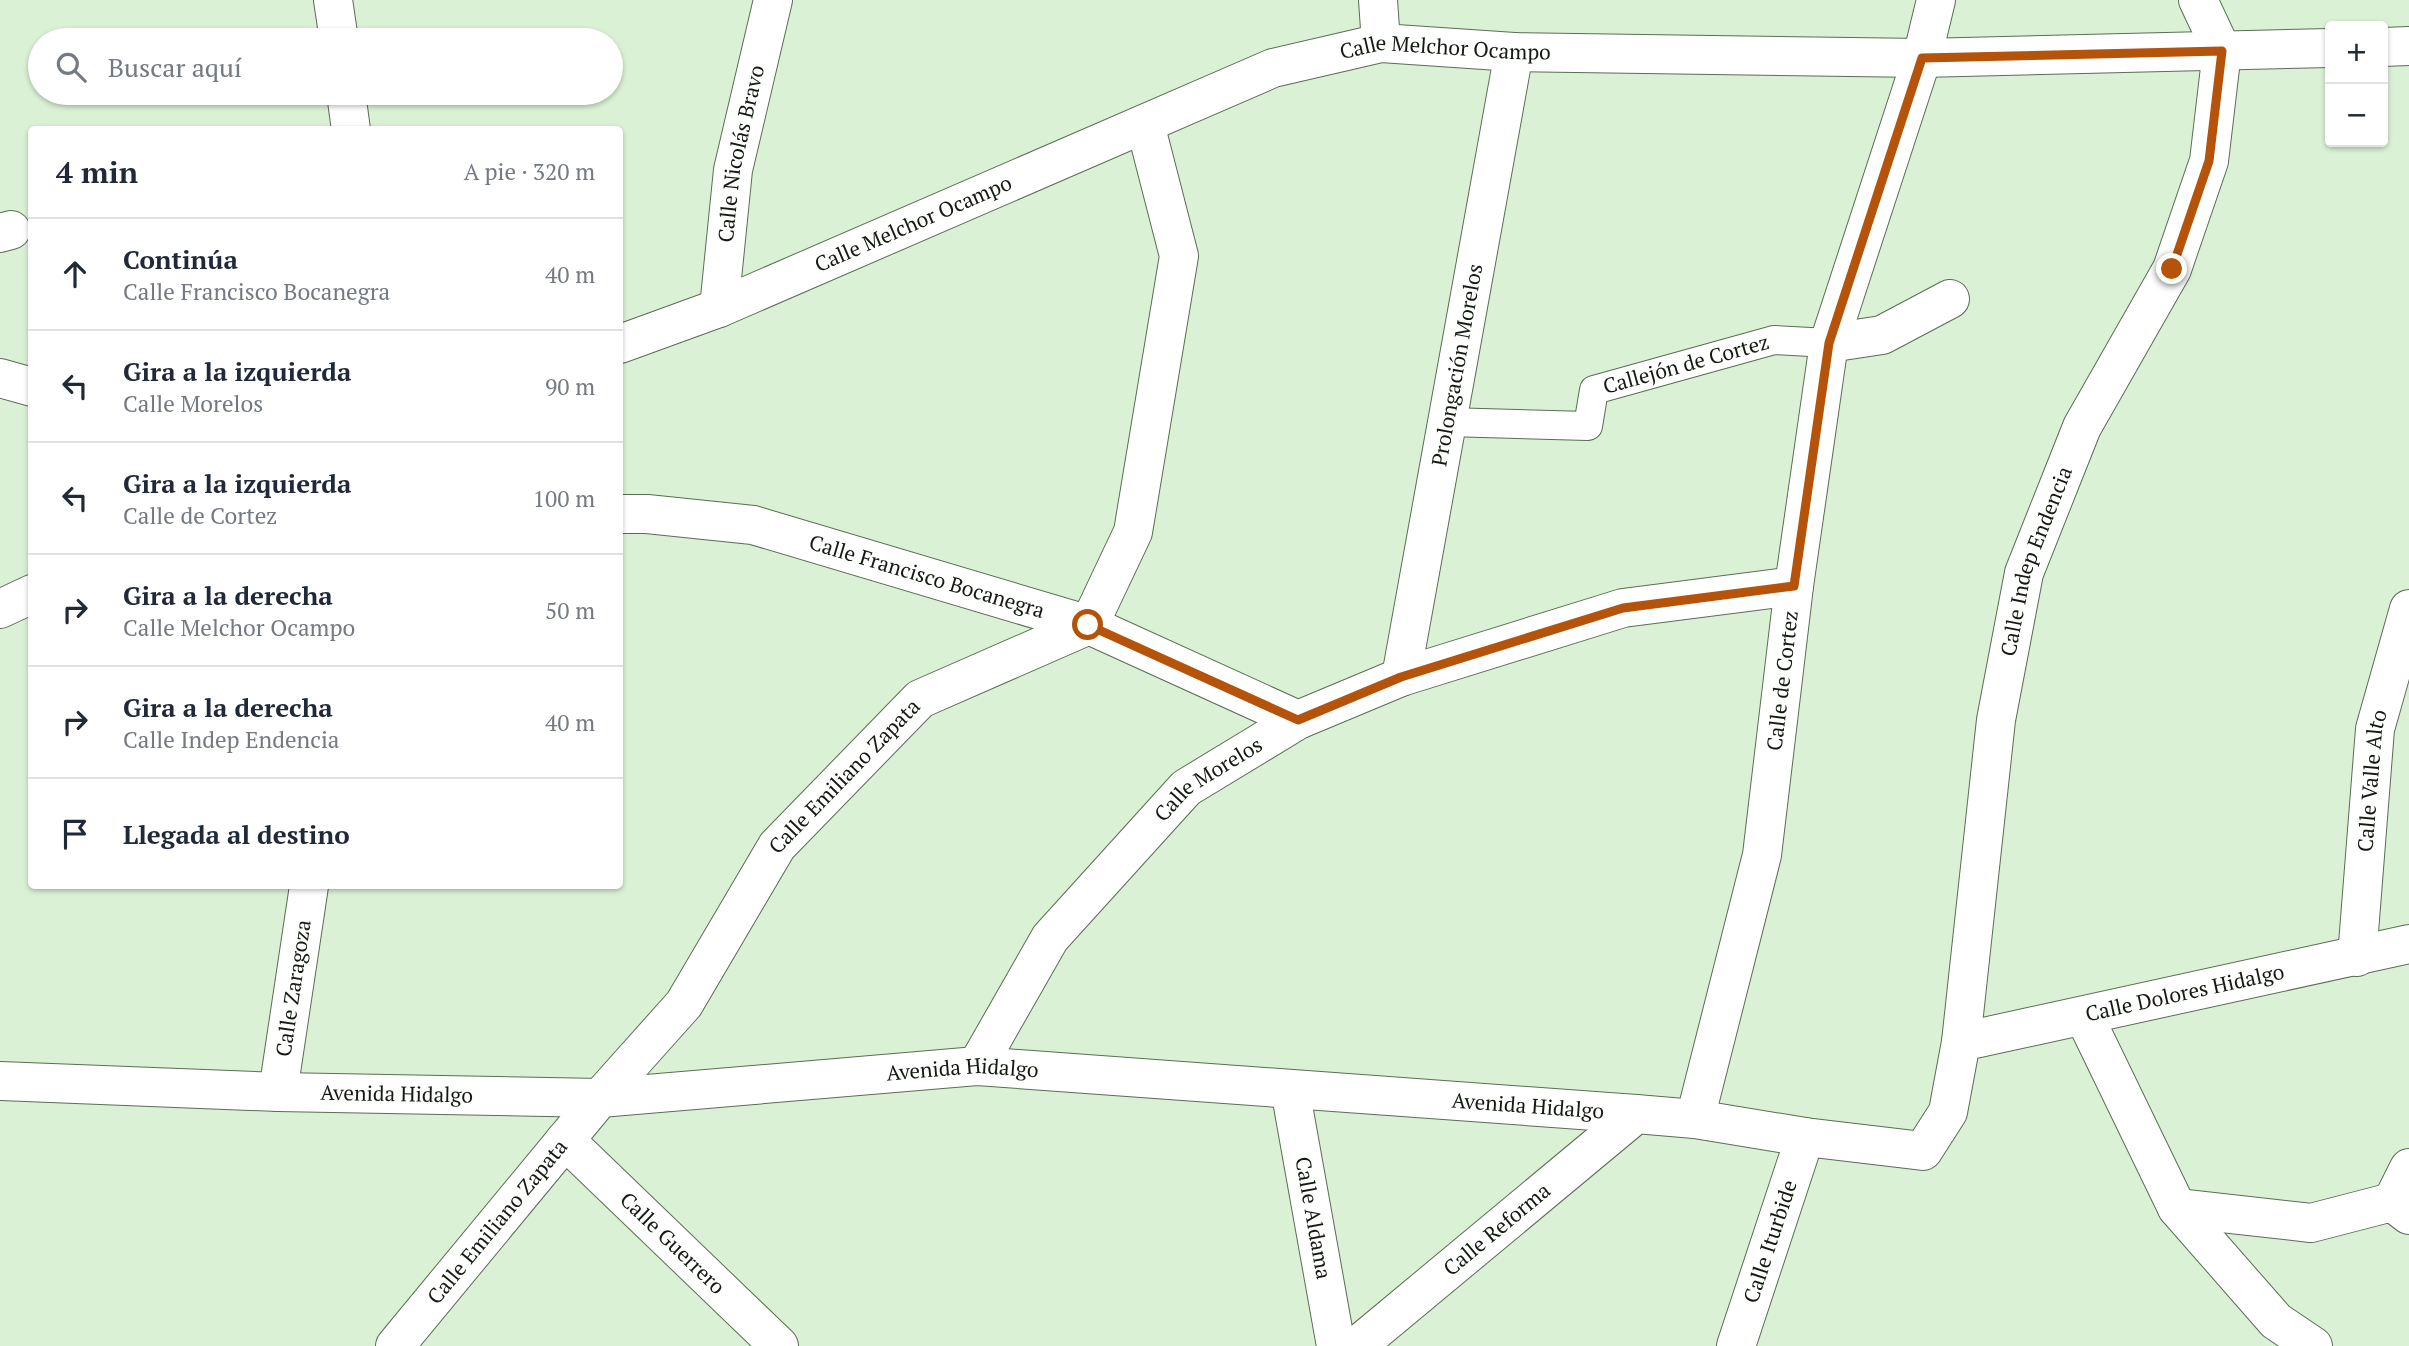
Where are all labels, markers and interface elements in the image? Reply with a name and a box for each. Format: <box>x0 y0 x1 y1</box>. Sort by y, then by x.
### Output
map controls <box>2325 21 2388 147</box>
button: + <box>2325 21 2388 84</box>
search box <box>28 28 623 105</box>
street label: Calle Melchor Ocampo <box>1337 28 1551 66</box>
icon: search <box>52 48 90 86</box>
text: Buscar aquí <box>108 50 242 84</box>
street label: Calle Nicolás Bravo <box>711 62 770 244</box>
button: − <box>2325 84 2388 147</box>
text: 4 min <box>56 152 138 192</box>
text: A pie · 320 m <box>464 156 595 187</box>
street label: Calle Melchor Ocampo <box>810 168 1016 278</box>
text: Continúa <box>123 242 238 276</box>
route end <box>2156 253 2187 284</box>
icon: ahead <box>56 255 94 293</box>
text: 40 m <box>545 259 595 290</box>
street label: Prolongación Morelos <box>1424 261 1488 468</box>
text: Calle Francisco Bocanegra <box>123 276 390 307</box>
street label: Callejón de Cortez <box>1600 327 1772 400</box>
text: Gira a la izquierda <box>123 354 351 388</box>
icon: left <box>56 367 94 405</box>
text: 90 m <box>545 371 595 402</box>
text: Calle Morelos <box>123 388 263 419</box>
street label: Calle Indep Endencia <box>1993 462 2078 658</box>
text: Gira a la izquierda <box>123 466 351 500</box>
icon: left <box>56 479 94 517</box>
text: 100 m <box>533 483 595 514</box>
text: Calle de Cortez <box>123 500 277 531</box>
street label: Calle Francisco Bocanegra <box>806 528 1049 624</box>
text: Gira a la derecha <box>123 578 333 612</box>
icon: right <box>56 591 94 629</box>
text: 50 m <box>545 595 595 626</box>
route start <box>1072 609 1103 640</box>
street label: Calle de Cortez <box>1760 609 1804 752</box>
text: Calle Melchor Ocampo <box>123 612 355 643</box>
text: Gira a la derecha <box>123 690 333 724</box>
street label: Calle Emiliano Zapata <box>762 692 926 859</box>
icon: right <box>56 703 94 741</box>
street label: Calle Valle Alto <box>2350 706 2393 853</box>
text: 40 m <box>545 707 595 738</box>
text: Calle Indep Endencia <box>123 724 339 755</box>
street label: Calle Morelos <box>1147 730 1267 827</box>
icon: arrive <box>56 815 94 853</box>
text: Llegada al destino <box>123 817 350 851</box>
street label: Calle Zaragoza <box>269 917 317 1058</box>
street label: Calle Dolores Hidalgo <box>2083 957 2287 1027</box>
street label: Avenida Hidalgo <box>885 1051 1040 1087</box>
street label: Avenida Hidalgo <box>320 1078 473 1109</box>
street label: Avenida Hidalgo <box>1451 1086 1605 1125</box>
street label: Calle Emiliano Zapata <box>420 1133 573 1310</box>
street label: Calle Aldama <box>1289 1154 1339 1282</box>
street label: Calle Reforma <box>1437 1176 1556 1282</box>
street label: Calle Iturbide <box>1736 1176 1803 1306</box>
street label: Calle Guerrero <box>614 1185 732 1300</box>

